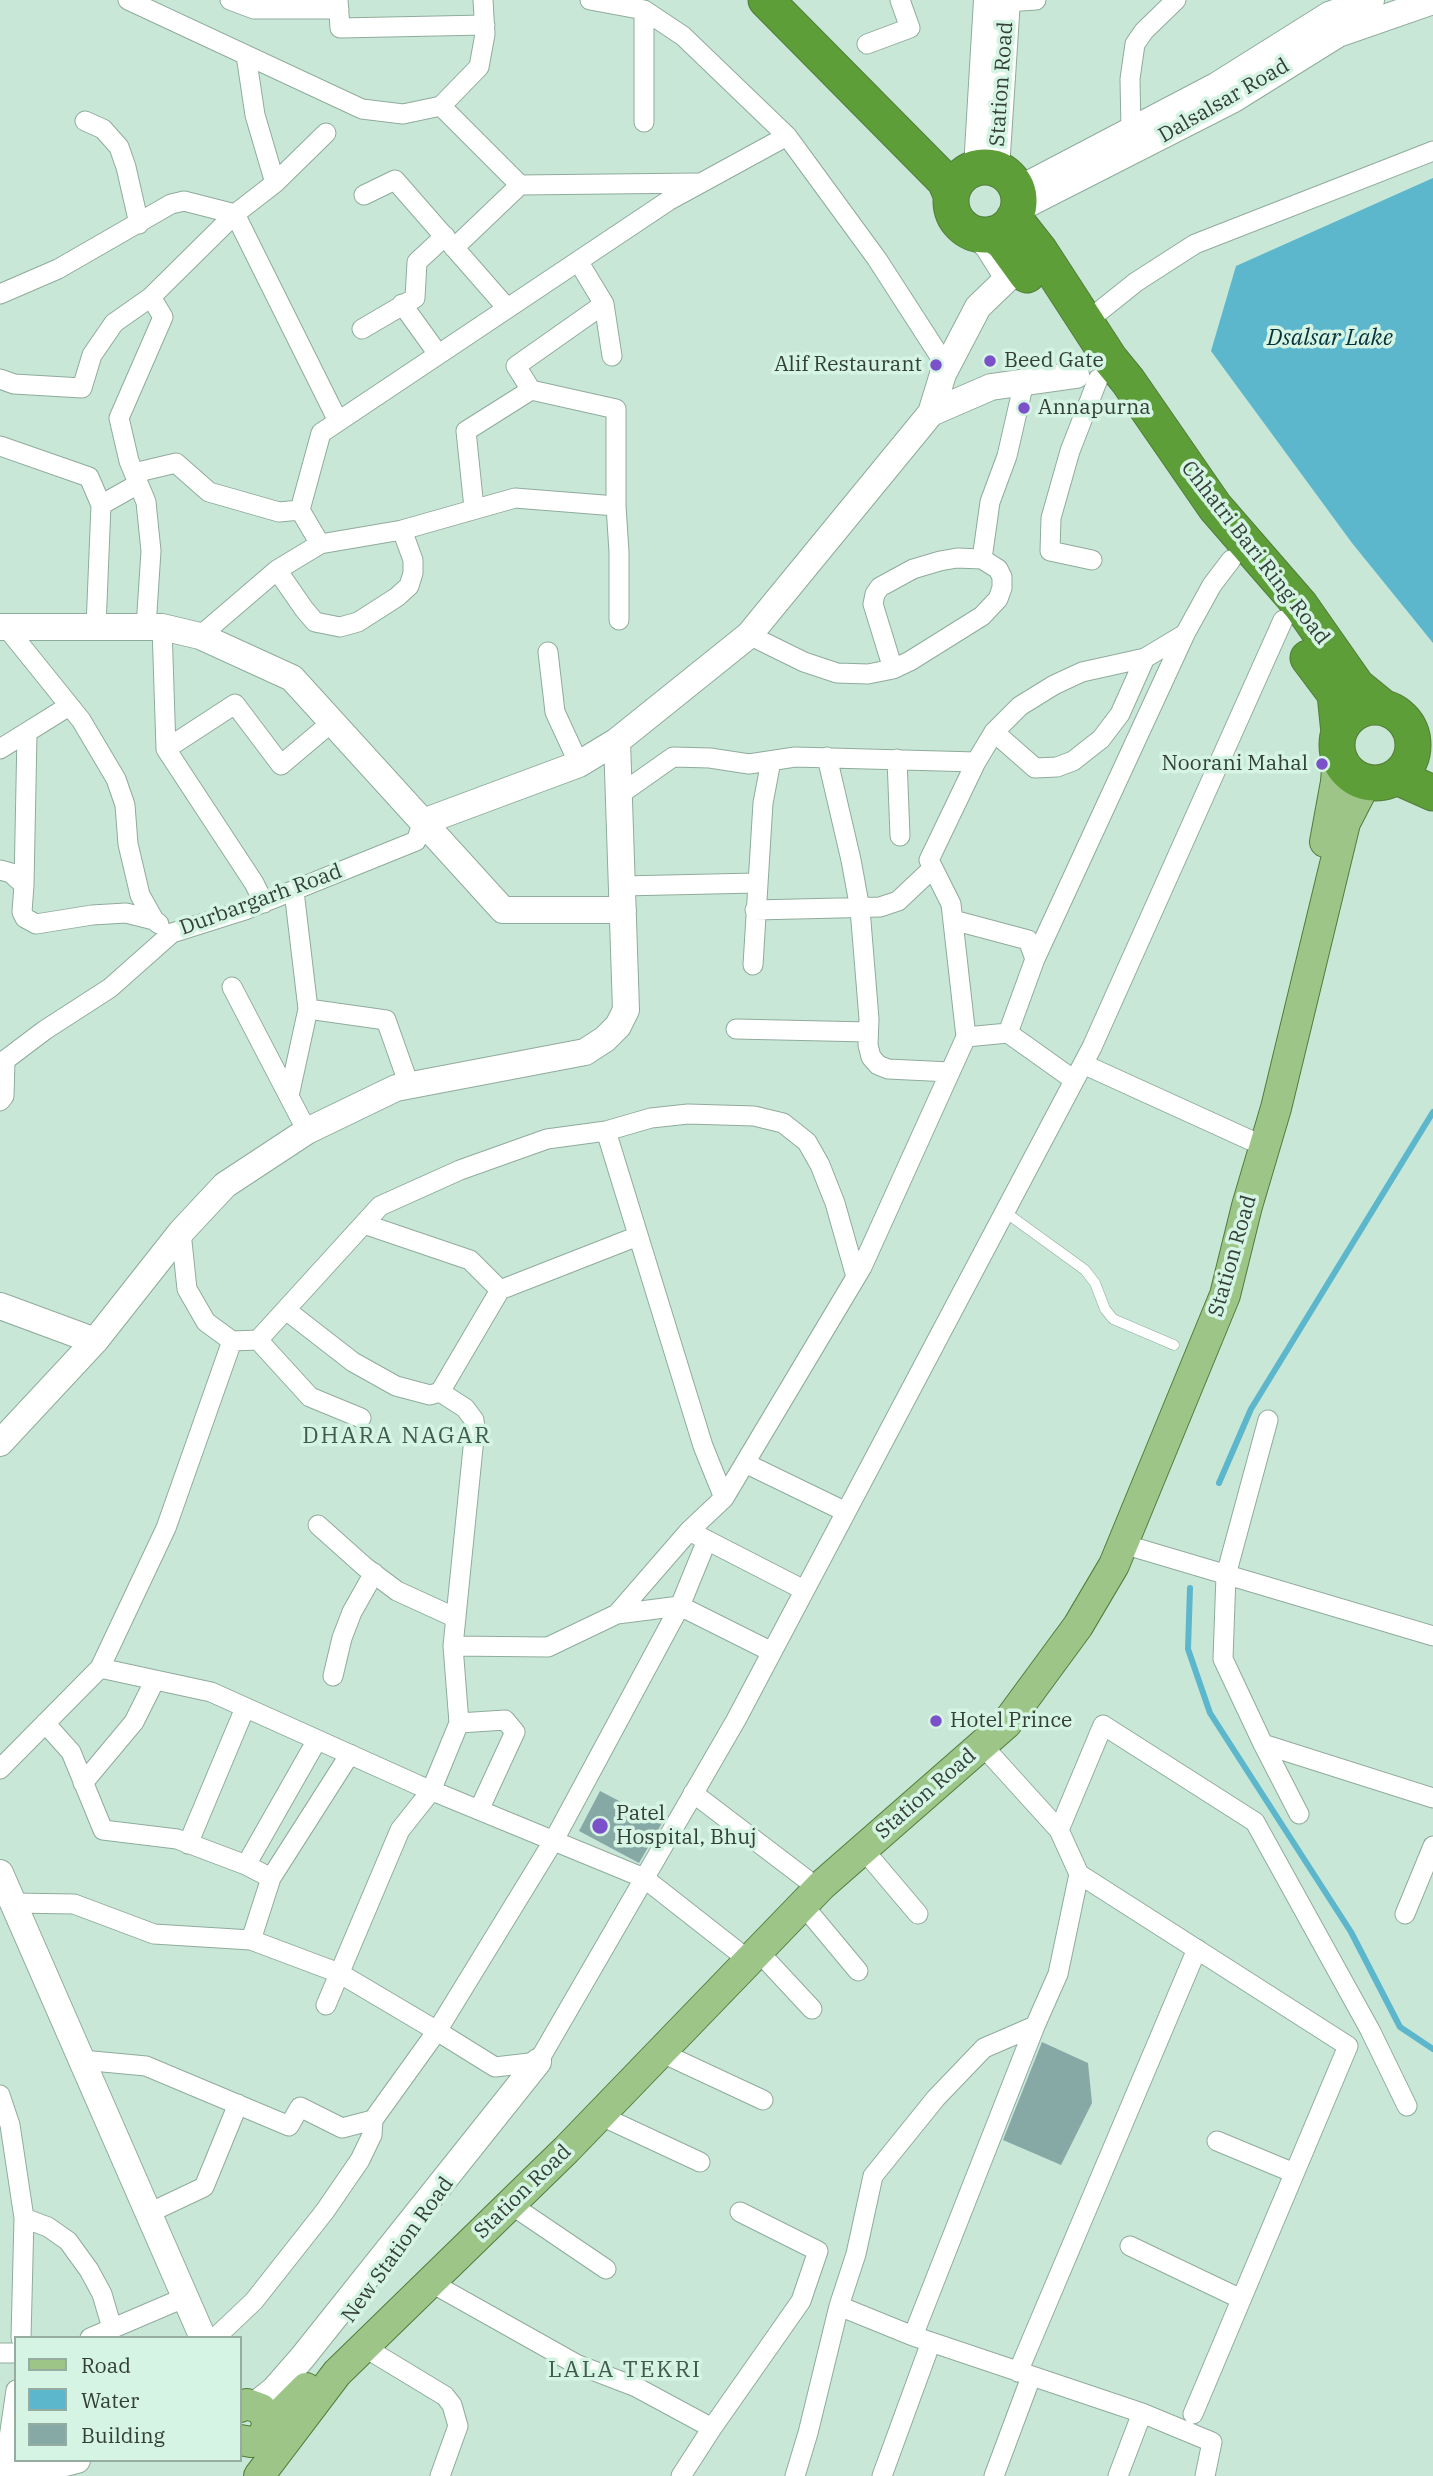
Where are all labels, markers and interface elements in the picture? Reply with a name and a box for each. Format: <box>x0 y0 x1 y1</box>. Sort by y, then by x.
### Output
street label: Station Road <box>985 21 1019 147</box>
street label: Dalsalsar Road <box>1154 53 1294 149</box>
water label: Dsalsar Lake <box>1267 324 1393 352</box>
place label: Beed Gate <box>1004 348 1104 374</box>
place label: Alif Restaurant <box>774 352 922 378</box>
marker: Beed Gate <box>982 353 998 369</box>
marker: Alif Restaurant <box>928 357 944 373</box>
place label: Annapurna <box>1038 395 1151 421</box>
marker: Annapurna <box>1016 400 1032 416</box>
street label: Chhatri Bari Ring Road <box>1175 456 1335 650</box>
place label: Noorani Mahal <box>1162 751 1308 777</box>
marker: Noorani Mahal <box>1314 756 1330 772</box>
street label: Durbargarh Road <box>176 859 346 941</box>
street label: Station Road <box>1204 1192 1262 1320</box>
district label: DHARA NAGAR <box>304 1422 490 1450</box>
place label: Hotel Prince <box>950 1708 1072 1734</box>
marker: Hotel Prince <box>928 1713 944 1729</box>
street label: Station Road <box>870 1743 982 1845</box>
place label: Patel Hospital, Bhuj <box>616 1801 757 1851</box>
marker: Patel Hospital, Bhuj <box>590 1816 610 1836</box>
street label: Station Road <box>469 2139 577 2245</box>
street label: New Station Road <box>337 2172 459 2328</box>
legend <box>14 2336 242 2462</box>
text: Road <box>81 2351 131 2379</box>
district label: LALA TEKRI <box>549 2356 701 2384</box>
text: Water <box>81 2386 139 2414</box>
text: Building <box>81 2421 165 2449</box>

